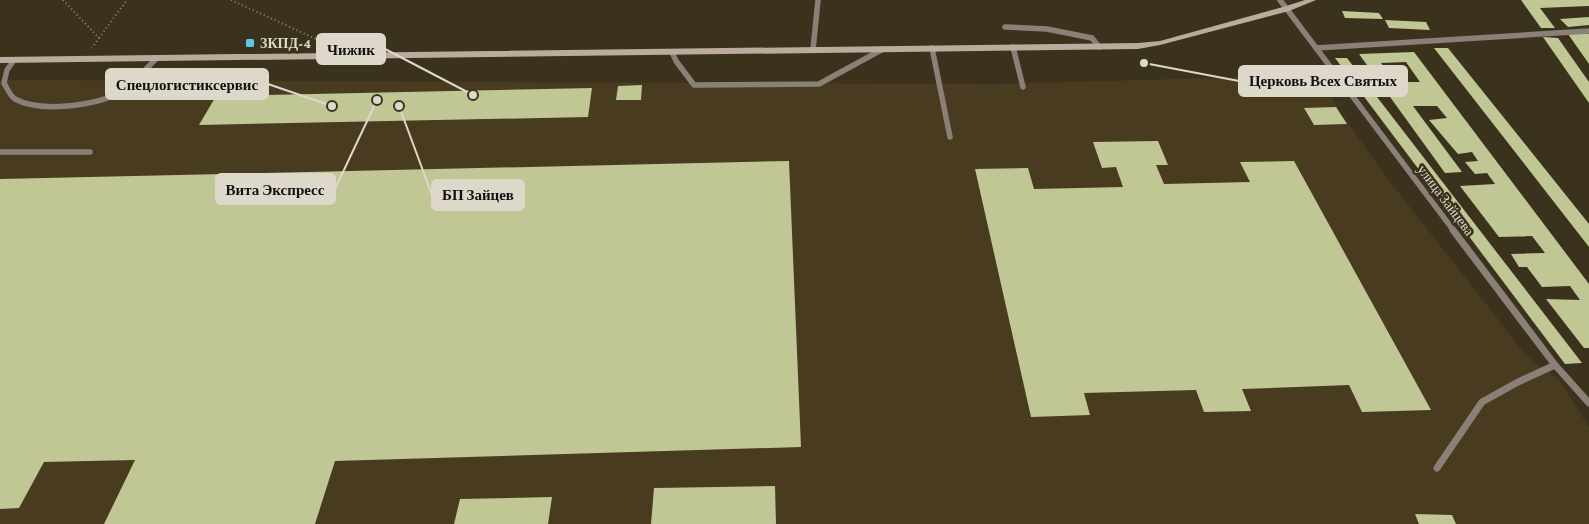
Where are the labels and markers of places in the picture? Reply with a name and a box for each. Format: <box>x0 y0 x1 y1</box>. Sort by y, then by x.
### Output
callout: Чижик <box>317 34 385 64</box>
place label: ЗКПД-4 <box>260 35 312 51</box>
marker: ЗКПД-4 <box>244 37 256 49</box>
callout: Церковь Всех Святых <box>1239 66 1407 96</box>
callout: Спецлогистиксервис <box>106 69 268 99</box>
callout: Вита Экспресс <box>216 174 335 204</box>
callout: БП Зайцев <box>432 180 524 210</box>

